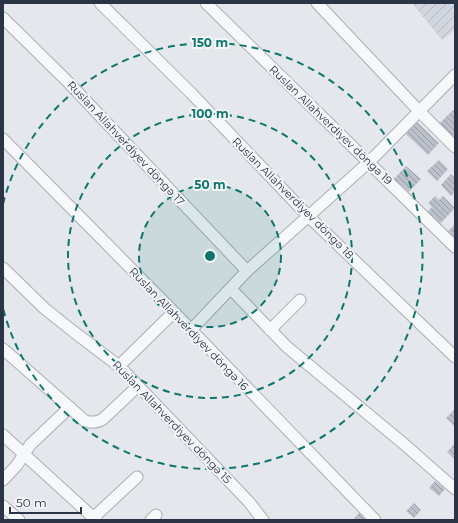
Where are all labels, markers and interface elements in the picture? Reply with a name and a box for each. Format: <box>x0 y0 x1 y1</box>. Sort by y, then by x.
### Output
text: 150 m <box>192 35 228 50</box>
street label: Ruslan Allahverdiyev döngə 19 <box>266 62 396 188</box>
street label: Ruslan Allahverdiyev döngə 17 <box>64 78 188 208</box>
text: 100 m <box>192 106 228 121</box>
street label: Ruslan Allahverdiyev döngə 18 <box>229 134 357 262</box>
text: 50 m <box>194 177 226 192</box>
centre of rings <box>203 249 217 263</box>
street label: Ruslan Allahverdiyev döngə 16 <box>126 264 252 394</box>
street label: Ruslan Allahverdiyev döngə 15 <box>110 358 234 486</box>
scale bar <box>10 489 81 515</box>
text: 50 m <box>16 495 47 510</box>

